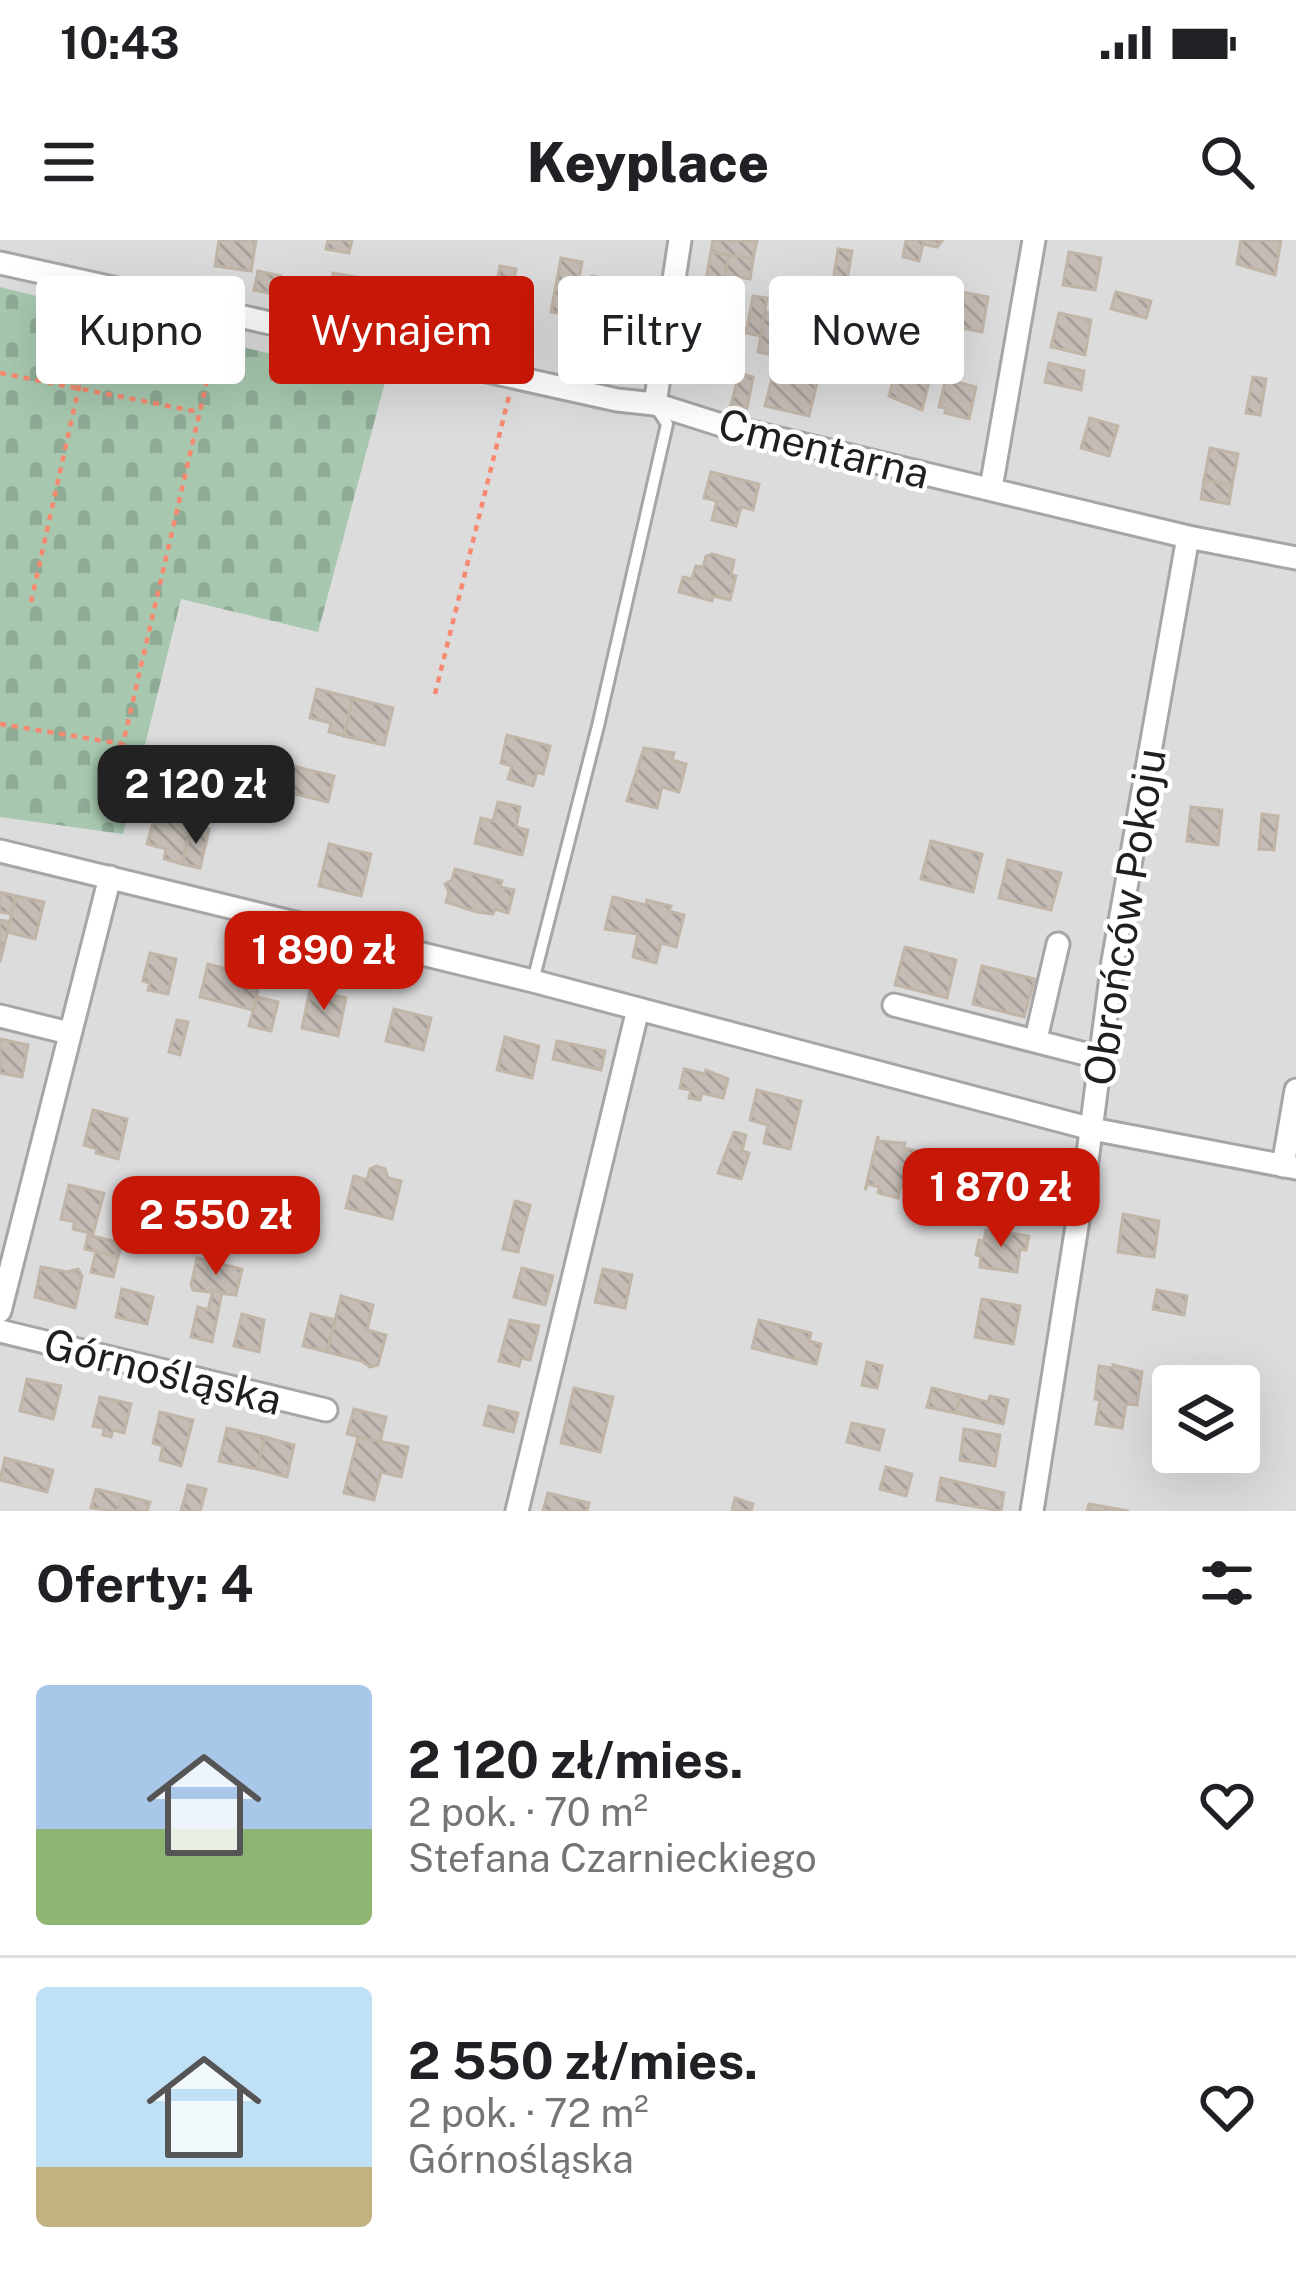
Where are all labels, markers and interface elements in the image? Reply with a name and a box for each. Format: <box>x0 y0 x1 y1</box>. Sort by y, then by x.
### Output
text: 10:43 <box>60 16 180 69</box>
icon: menu <box>36 129 102 195</box>
icon: search <box>1194 129 1260 195</box>
text: Keyplace <box>527 131 769 194</box>
chip: Kupno <box>36 276 245 384</box>
chip: Wynajem <box>269 276 534 384</box>
chip: Filtry <box>558 276 745 384</box>
chip: Nowe <box>769 276 964 384</box>
street label: Cmentarna <box>713 398 935 498</box>
pin: 2 120 zł <box>72 745 320 847</box>
street label: Obrońców Pokoju <box>1073 745 1175 1089</box>
text: 2 120 zł <box>125 761 267 807</box>
pin: 1 890 zł <box>200 911 448 1013</box>
text: 1 890 zł <box>252 927 396 973</box>
pin: 1 870 zł <box>877 1148 1125 1250</box>
text: 1 870 zł <box>930 1164 1072 1210</box>
pin: 2 550 zł <box>92 1176 340 1278</box>
text: 2 550 zł <box>139 1192 293 1238</box>
street label: Górnośląska <box>39 1318 287 1424</box>
map controls <box>1152 1365 1260 1473</box>
button: layers <box>1152 1365 1260 1473</box>
icon: filters <box>1194 1550 1260 1616</box>
text: Oferty: 4 <box>36 1554 254 1613</box>
text: 2 120 zł/mies. <box>408 1730 743 1789</box>
icon: home <box>132 1733 276 1877</box>
icon: heart <box>1194 1772 1260 1838</box>
text: 2 pok. · 70 m² <box>408 1789 648 1835</box>
text: Stefana Czarnieckiego <box>408 1835 817 1881</box>
text: 2 550 zł/mies. <box>408 2031 758 2090</box>
icon: home <box>132 2035 276 2179</box>
icon: heart <box>1194 2074 1260 2140</box>
text: 2 pok. · 72 m² <box>408 2090 649 2136</box>
text: Górnośląska <box>408 2136 634 2182</box>

